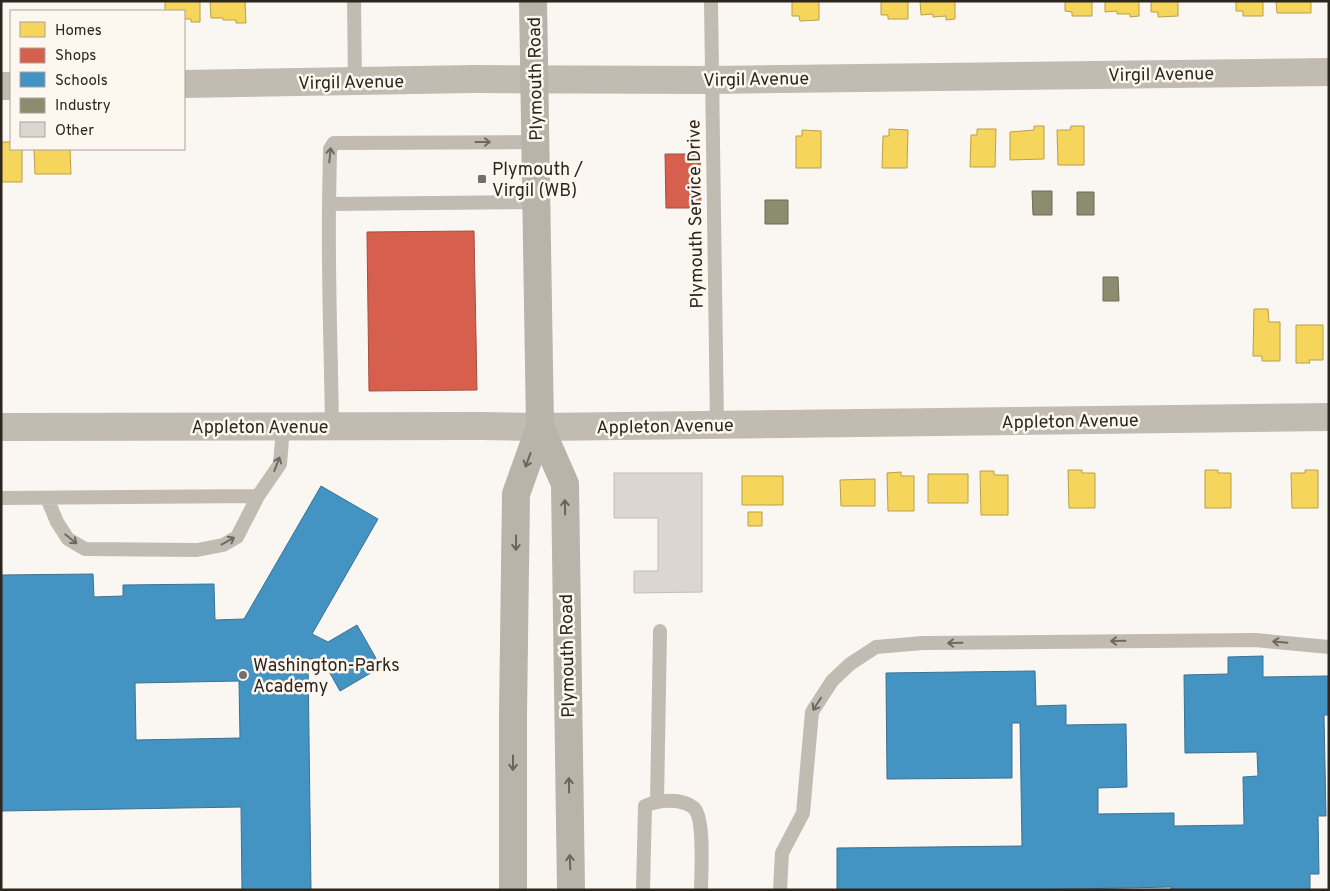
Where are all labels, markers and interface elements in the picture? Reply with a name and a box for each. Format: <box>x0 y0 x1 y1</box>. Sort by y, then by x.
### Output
legend <box>10 10 185 150</box>
street label: Plymouth Road <box>524 17 549 141</box>
text: Homes <box>55 22 102 41</box>
text: Shops <box>55 47 96 66</box>
street label: Virgil Avenue <box>1108 63 1214 88</box>
street label: Virgil Avenue <box>703 68 809 93</box>
street label: Virgil Avenue <box>298 71 404 96</box>
text: Schools <box>55 72 108 91</box>
text: Industry <box>55 97 111 116</box>
street label: Plymouth Service Drive <box>683 119 710 309</box>
text: Other <box>55 122 94 141</box>
one-way arrow <box>475 137 491 147</box>
one-way arrow <box>326 148 335 164</box>
place label: Plymouth / Virgil (WB) <box>492 159 583 203</box>
marker: Plymouth / Virgil (WB) <box>476 173 488 185</box>
street label: Appleton Avenue <box>1001 410 1139 435</box>
street label: Appleton Avenue <box>596 415 734 440</box>
street label: Appleton Avenue <box>191 417 329 440</box>
one-way arrow <box>523 452 532 468</box>
one-way arrow <box>273 457 282 472</box>
one-way arrow <box>560 499 570 516</box>
one-way arrow <box>64 533 77 544</box>
one-way arrow <box>511 534 520 550</box>
one-way arrow <box>221 536 235 546</box>
street label: Plymouth Road <box>556 594 581 718</box>
one-way arrow <box>1110 636 1126 646</box>
one-way arrow <box>1273 637 1289 646</box>
one-way arrow <box>948 638 964 647</box>
place label: Washington-Parks Academy <box>253 655 400 699</box>
marker: Washington-Parks Academy <box>237 669 249 681</box>
one-way arrow <box>812 697 823 711</box>
one-way arrow <box>508 755 518 771</box>
one-way arrow <box>564 777 574 794</box>
one-way arrow <box>565 854 575 870</box>

